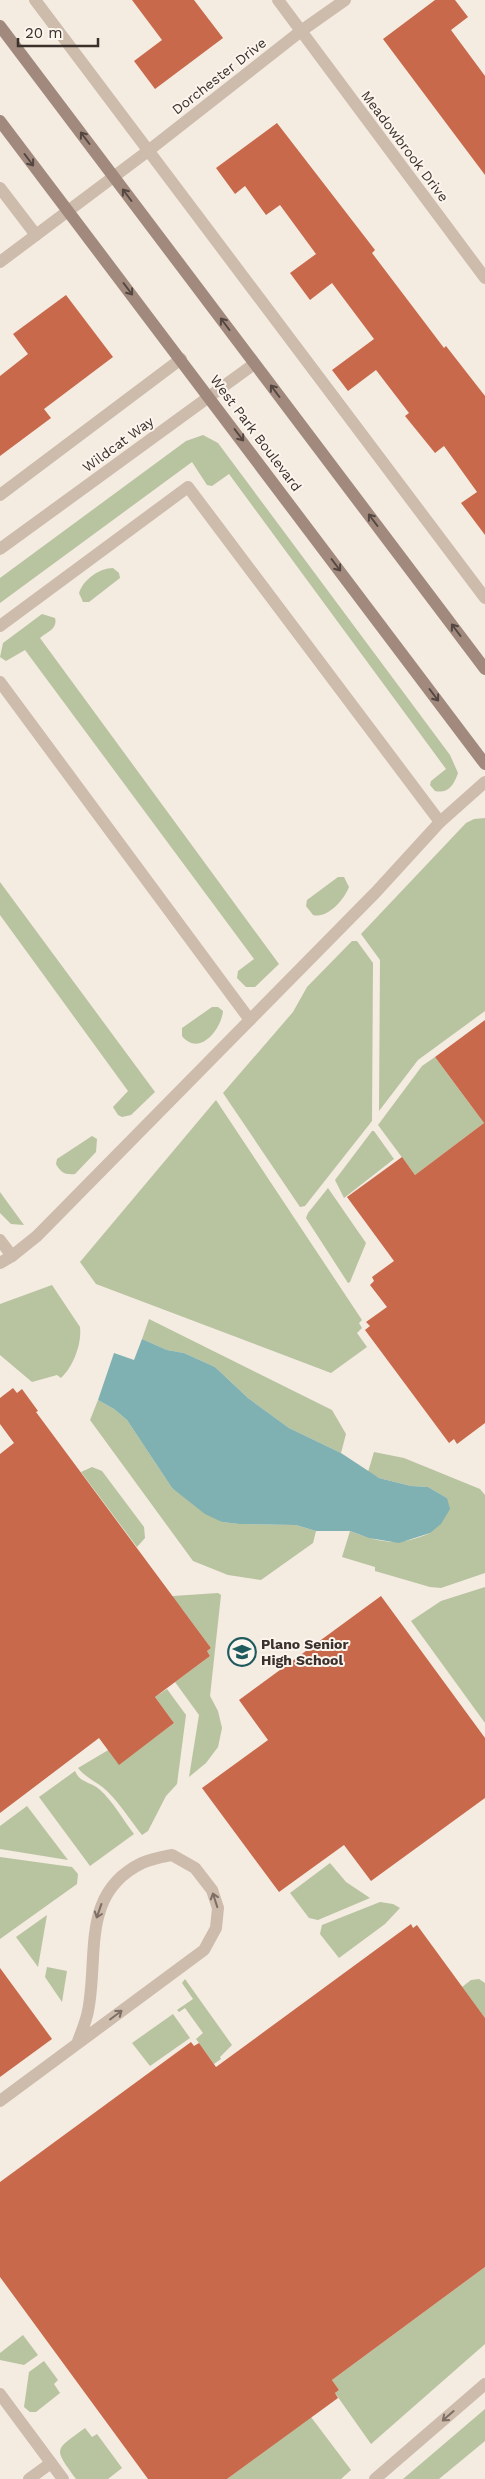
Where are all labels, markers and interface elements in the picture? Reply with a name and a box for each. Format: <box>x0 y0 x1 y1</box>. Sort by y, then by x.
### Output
scale bar <box>18 15 98 47</box>
text: 20 m <box>25 24 63 42</box>
street label: Dorchester Drive <box>169 34 269 118</box>
street label: Meadowbrook Drive <box>358 87 452 205</box>
one-way arrow <box>80 131 90 145</box>
one-way arrow <box>24 153 35 166</box>
one-way arrow <box>122 189 133 202</box>
one-way arrow <box>122 282 133 295</box>
one-way arrow <box>220 317 230 331</box>
street label: West Park Boulevard <box>207 372 305 494</box>
one-way arrow <box>270 384 280 398</box>
street label: Wildcat Way <box>79 412 157 475</box>
one-way arrow <box>234 428 244 442</box>
one-way arrow <box>368 513 378 527</box>
one-way arrow <box>331 558 341 572</box>
one-way arrow <box>450 624 461 637</box>
one-way arrow <box>428 688 439 701</box>
place label: Plano Senior High School <box>261 1636 349 1668</box>
school or university icon: Plano Senior High School <box>227 1637 257 1667</box>
one-way arrow <box>210 1893 219 1908</box>
one-way arrow <box>94 1903 103 1918</box>
one-way arrow <box>109 2009 122 2020</box>
one-way arrow <box>442 2411 455 2422</box>

